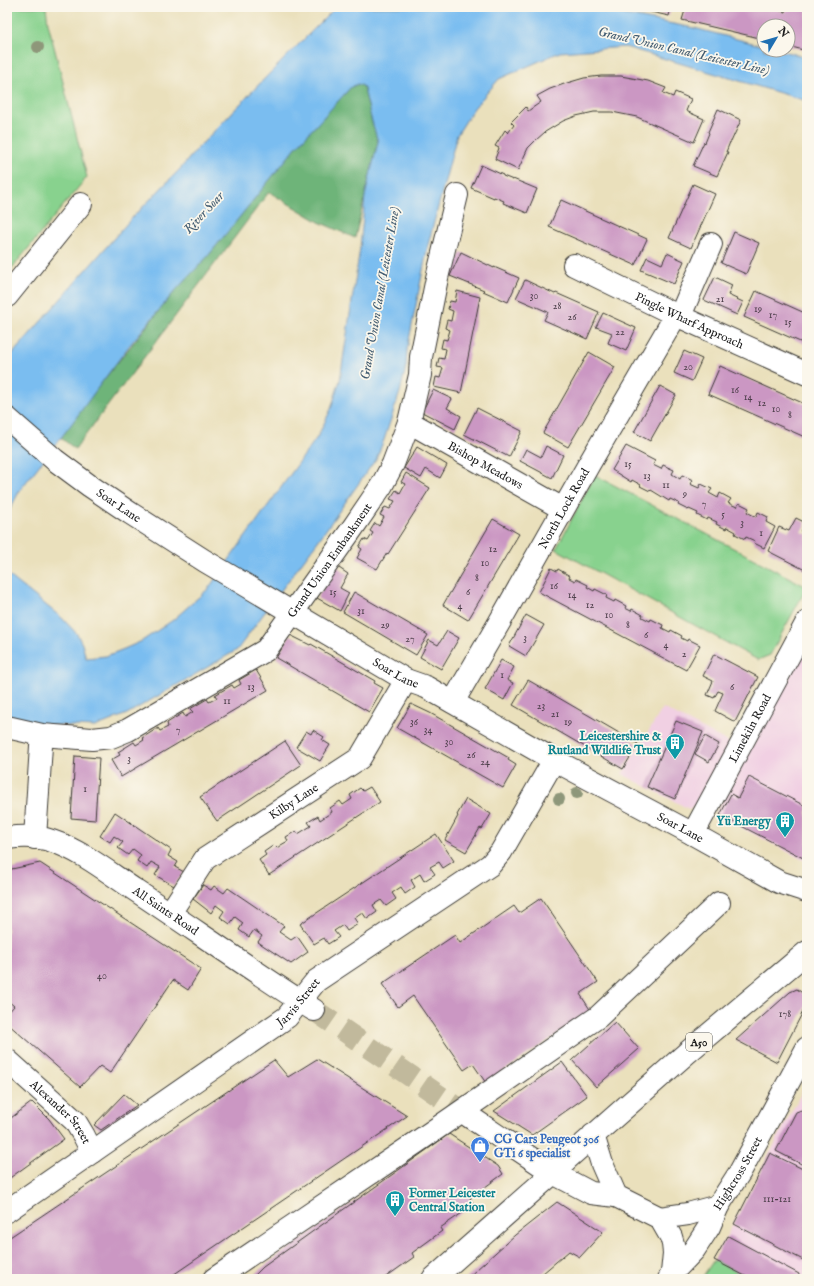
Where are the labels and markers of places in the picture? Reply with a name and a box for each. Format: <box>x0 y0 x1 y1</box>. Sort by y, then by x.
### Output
place label: Leicestershire & Rutland Wildlife Trust <box>548 729 662 758</box>
building icon: Leicestershire & Rutland Wildlife Trust <box>664 732 686 760</box>
building icon: Yü Energy <box>774 810 796 838</box>
place label: Yü Energy <box>717 814 772 830</box>
place label: CG Cars Peugeot 306 GTi 6 specialist <box>494 1132 600 1162</box>
shop icon: CG Cars Peugeot 306 GTi 6 specialist <box>469 1135 491 1163</box>
place label: Former Leicester Central Station <box>409 1186 496 1215</box>
building icon: Former Leicester Central Station <box>384 1189 406 1217</box>

